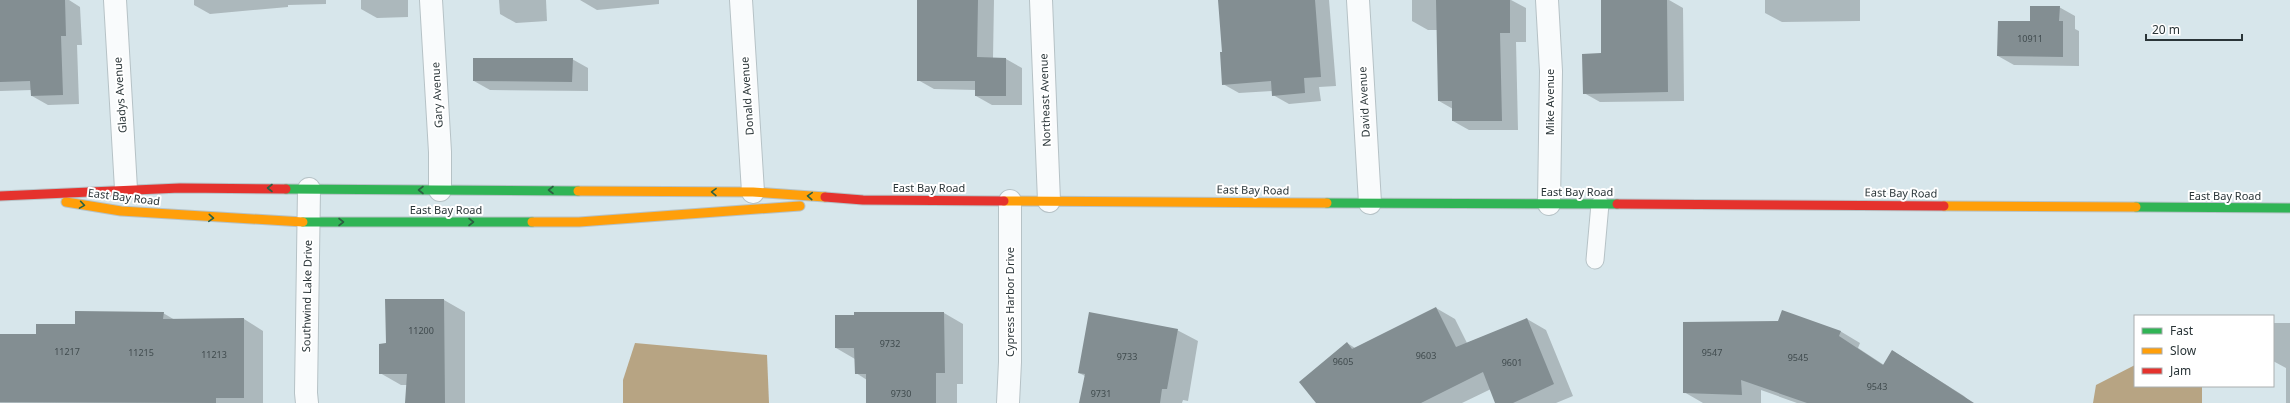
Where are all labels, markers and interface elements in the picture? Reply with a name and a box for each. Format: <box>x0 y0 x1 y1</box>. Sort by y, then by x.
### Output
scale bar <box>2146 16 2242 42</box>
text: 20 m <box>2152 21 2180 38</box>
house number: 10911 <box>2017 32 2043 45</box>
street label: Northeast Avenue <box>1035 53 1054 147</box>
street label: Donald Avenue <box>736 56 757 136</box>
street label: Gladys Avenue <box>109 57 130 134</box>
street label: Gary Avenue <box>427 62 446 128</box>
street label: David Avenue <box>1354 66 1373 138</box>
street label: Mike Avenue <box>1542 69 1557 135</box>
street label: East Bay Road <box>893 180 965 195</box>
street label: East Bay Road <box>1217 181 1289 198</box>
one-way arrow <box>267 184 273 193</box>
street label: East Bay Road <box>1541 184 1613 199</box>
street label: East Bay Road <box>1865 184 1937 201</box>
street label: East Bay Road <box>87 185 161 208</box>
one-way arrow <box>418 185 424 194</box>
one-way arrow <box>548 186 554 194</box>
one-way arrow <box>711 188 717 196</box>
street label: East Bay Road <box>2189 188 2261 203</box>
one-way arrow <box>807 192 813 201</box>
one-way arrow <box>79 200 85 208</box>
street label: East Bay Road <box>410 202 482 217</box>
one-way arrow <box>208 213 214 222</box>
one-way arrow <box>338 218 344 226</box>
one-way arrow <box>468 218 474 226</box>
street label: Southwind Lake Drive <box>298 240 315 352</box>
street label: Cypress Harbor Drive <box>1002 247 1017 357</box>
legend <box>2134 315 2274 387</box>
text: Fast <box>2170 322 2194 339</box>
house number: 11200 <box>408 324 434 337</box>
house number: 9732 <box>880 337 900 350</box>
text: Slow <box>2170 342 2197 359</box>
house number: 11217 <box>54 345 80 358</box>
house number: 11215 <box>128 346 154 359</box>
house number: 9547 <box>1702 346 1722 359</box>
house number: 11213 <box>201 348 227 361</box>
house number: 9603 <box>1416 349 1436 362</box>
house number: 9733 <box>1117 350 1137 363</box>
house number: 9545 <box>1788 351 1808 364</box>
house number: 9605 <box>1333 355 1353 368</box>
house number: 9601 <box>1502 356 1522 369</box>
text: Jam <box>2169 362 2191 379</box>
house number: 9543 <box>1867 380 1887 393</box>
house number: 9730 <box>891 387 911 400</box>
house number: 9731 <box>1091 387 1111 400</box>

